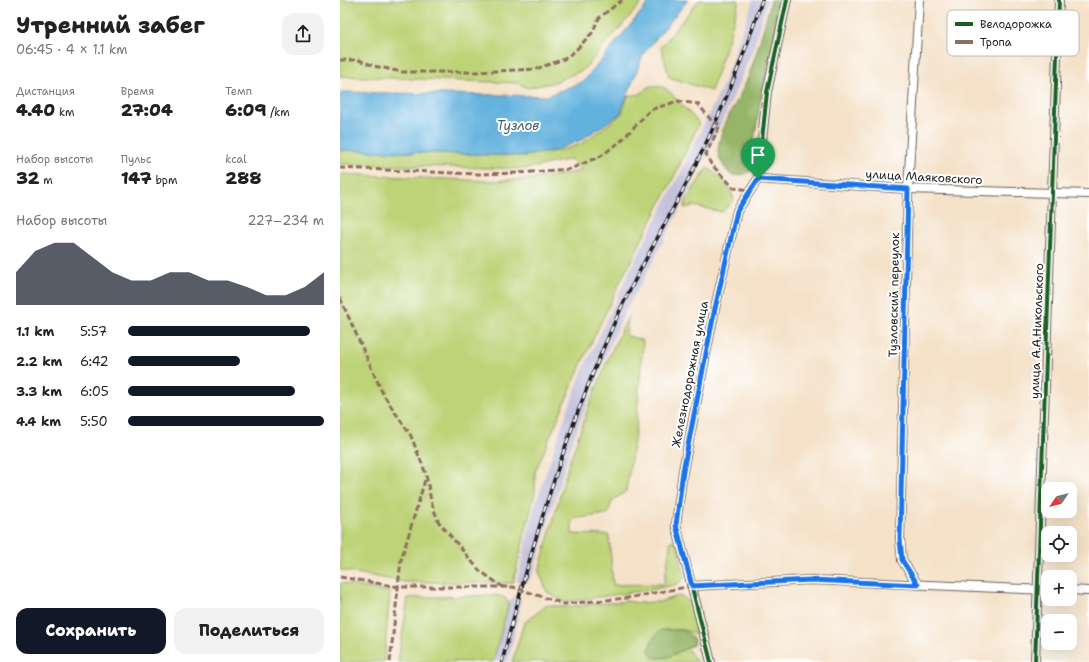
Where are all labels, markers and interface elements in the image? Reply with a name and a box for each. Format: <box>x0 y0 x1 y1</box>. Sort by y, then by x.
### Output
legend <box>947 10 1079 56</box>
text: Утренний забег <box>16 11 205 40</box>
button: share <box>282 13 324 55</box>
text: Велодорожка <box>980 17 1052 32</box>
text: Тропа <box>980 35 1012 50</box>
text: 06:45 · 4 × 1.1 km <box>16 41 127 58</box>
text: Дистанция <box>16 84 75 99</box>
text: Время <box>121 84 154 99</box>
text: Темп <box>225 84 252 99</box>
text: 4.40 <box>16 99 55 121</box>
text: 27:04 <box>121 99 173 121</box>
text: 6:09 <box>225 99 266 121</box>
text: km <box>55 105 74 120</box>
text: /km <box>266 105 290 120</box>
water label: Тузлов <box>497 117 539 134</box>
pin <box>741 138 775 179</box>
icon: arrive <box>747 144 769 166</box>
text: Набор высоты <box>16 152 93 167</box>
text: Пульс <box>121 152 152 167</box>
text: kcal <box>225 152 247 167</box>
street label: улица Маяковского <box>865 166 983 188</box>
text: 32 <box>16 167 39 189</box>
text: 147 <box>121 167 152 189</box>
text: 288 <box>225 167 261 189</box>
text: m <box>39 173 53 188</box>
text: bpm <box>152 173 178 188</box>
text: Набор высоты <box>16 212 107 229</box>
text: 227–234 m <box>247 212 324 229</box>
street label: Тузловский переулок <box>885 232 903 358</box>
street label: улица А.А.Никольского <box>1027 263 1047 399</box>
street label: Железнодорожная улица <box>668 299 712 449</box>
text: 1.1 km <box>16 323 54 340</box>
text: 5:57 <box>80 323 107 340</box>
text: 2.2 km <box>16 353 62 370</box>
text: 6:42 <box>80 353 109 370</box>
text: 3.3 km <box>16 383 62 400</box>
text: 6:05 <box>80 383 109 400</box>
text: 4.4 km <box>16 413 61 430</box>
text: 5:50 <box>80 413 108 430</box>
north arrow <box>1041 482 1077 518</box>
map controls <box>1041 482 1077 650</box>
button: locate <box>1041 526 1077 562</box>
button: + <box>1041 570 1077 606</box>
button: Сохранить <box>16 608 166 654</box>
button: Поделиться <box>174 608 324 654</box>
button: − <box>1041 614 1077 650</box>

